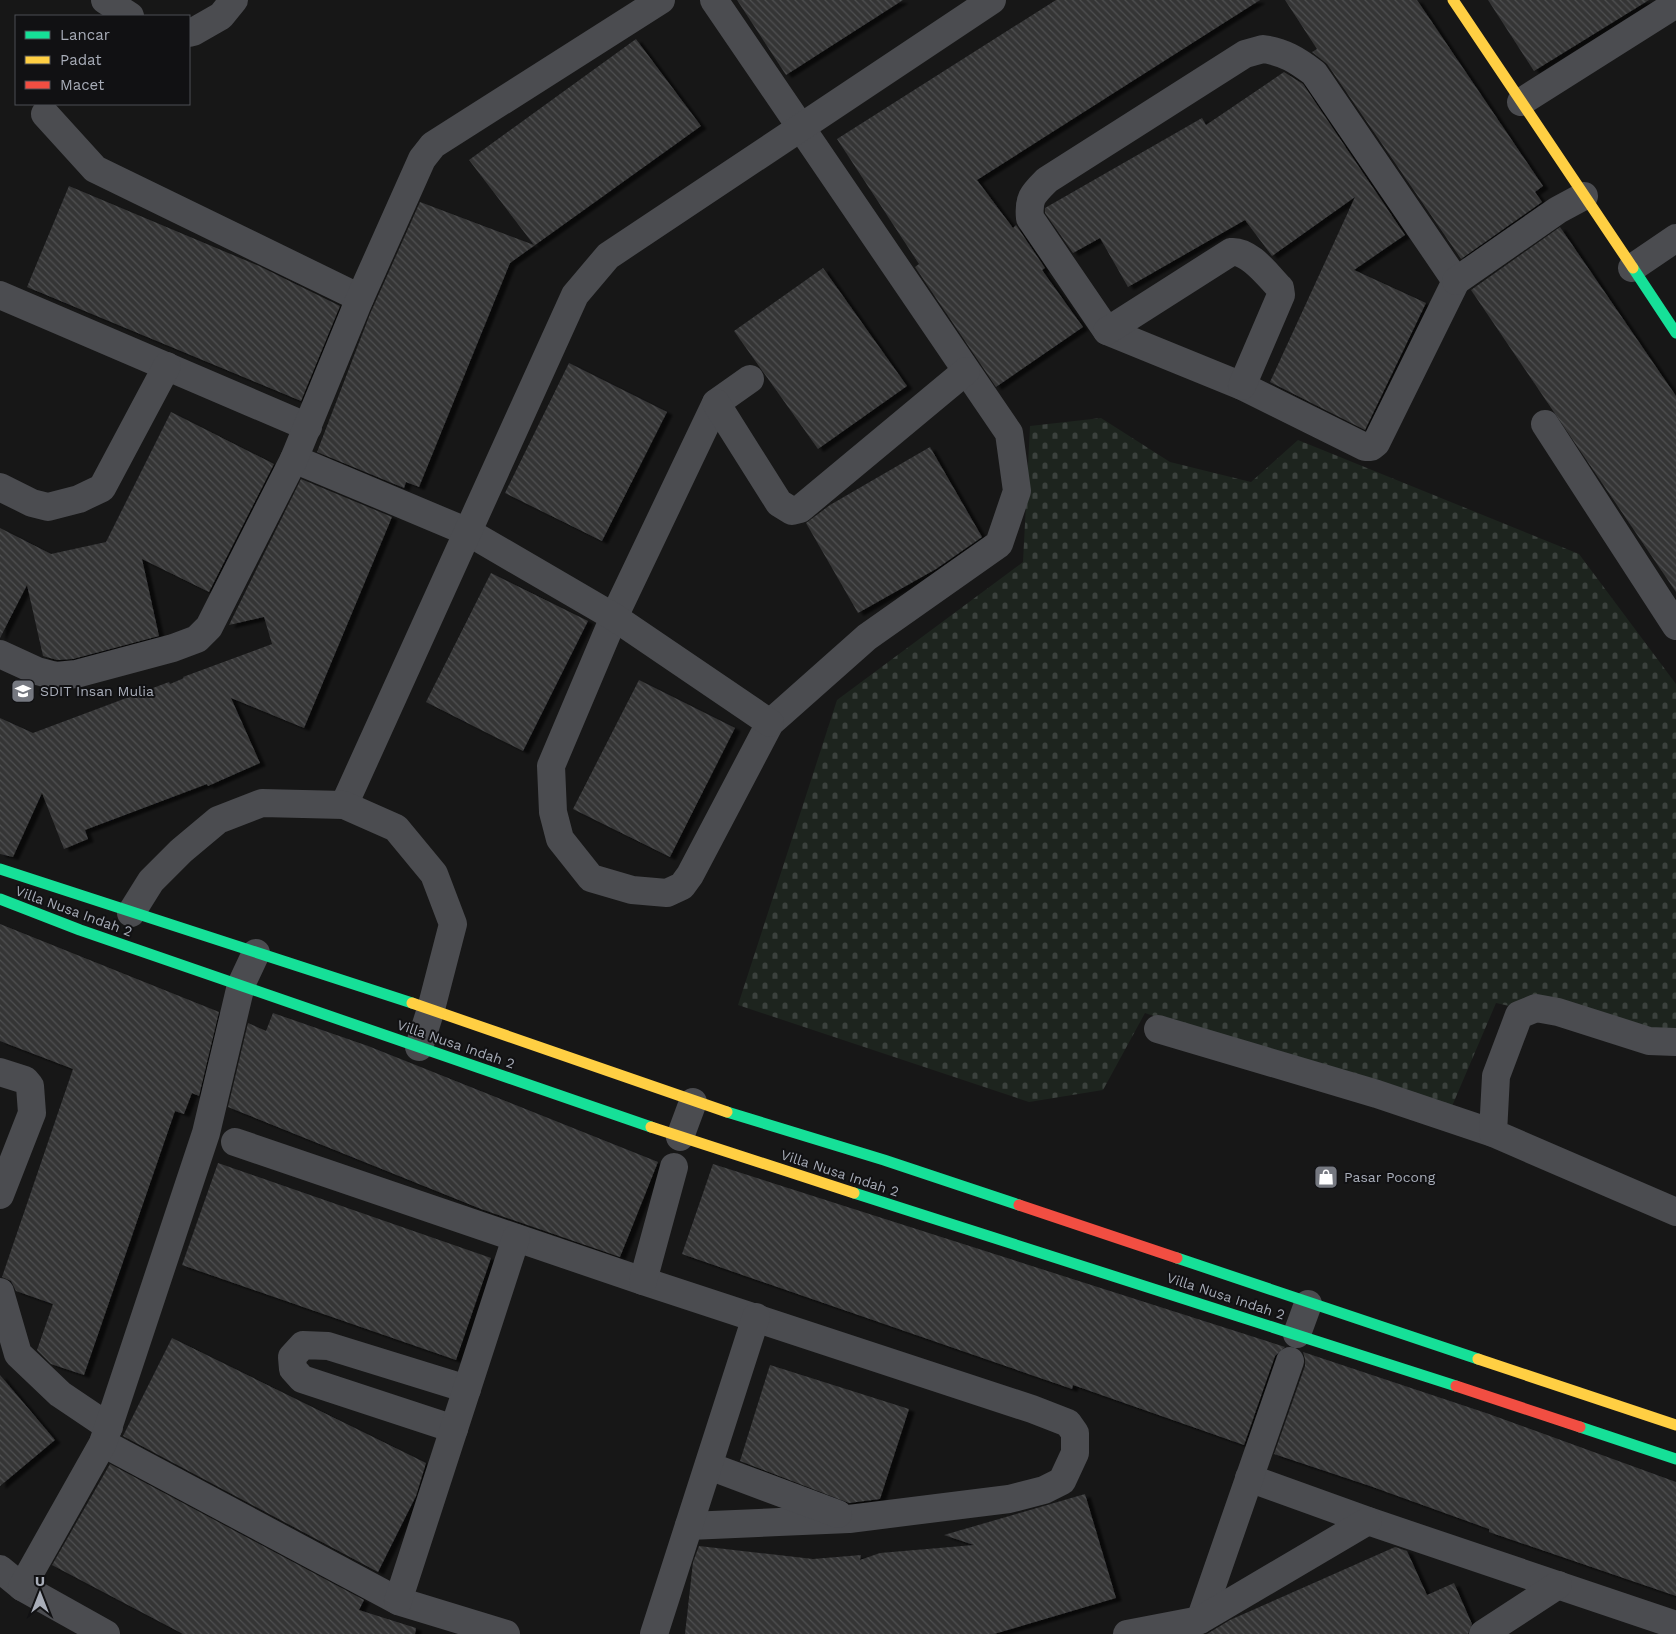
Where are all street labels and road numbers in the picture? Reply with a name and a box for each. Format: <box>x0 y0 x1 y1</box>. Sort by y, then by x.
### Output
street label: Villa Nusa Indah 2 <box>13 882 135 940</box>
street label: Villa Nusa Indah 2 <box>395 1016 517 1072</box>
street label: Villa Nusa Indah 2 <box>779 1146 901 1200</box>
street label: Villa Nusa Indah 2 <box>1165 1269 1287 1323</box>

